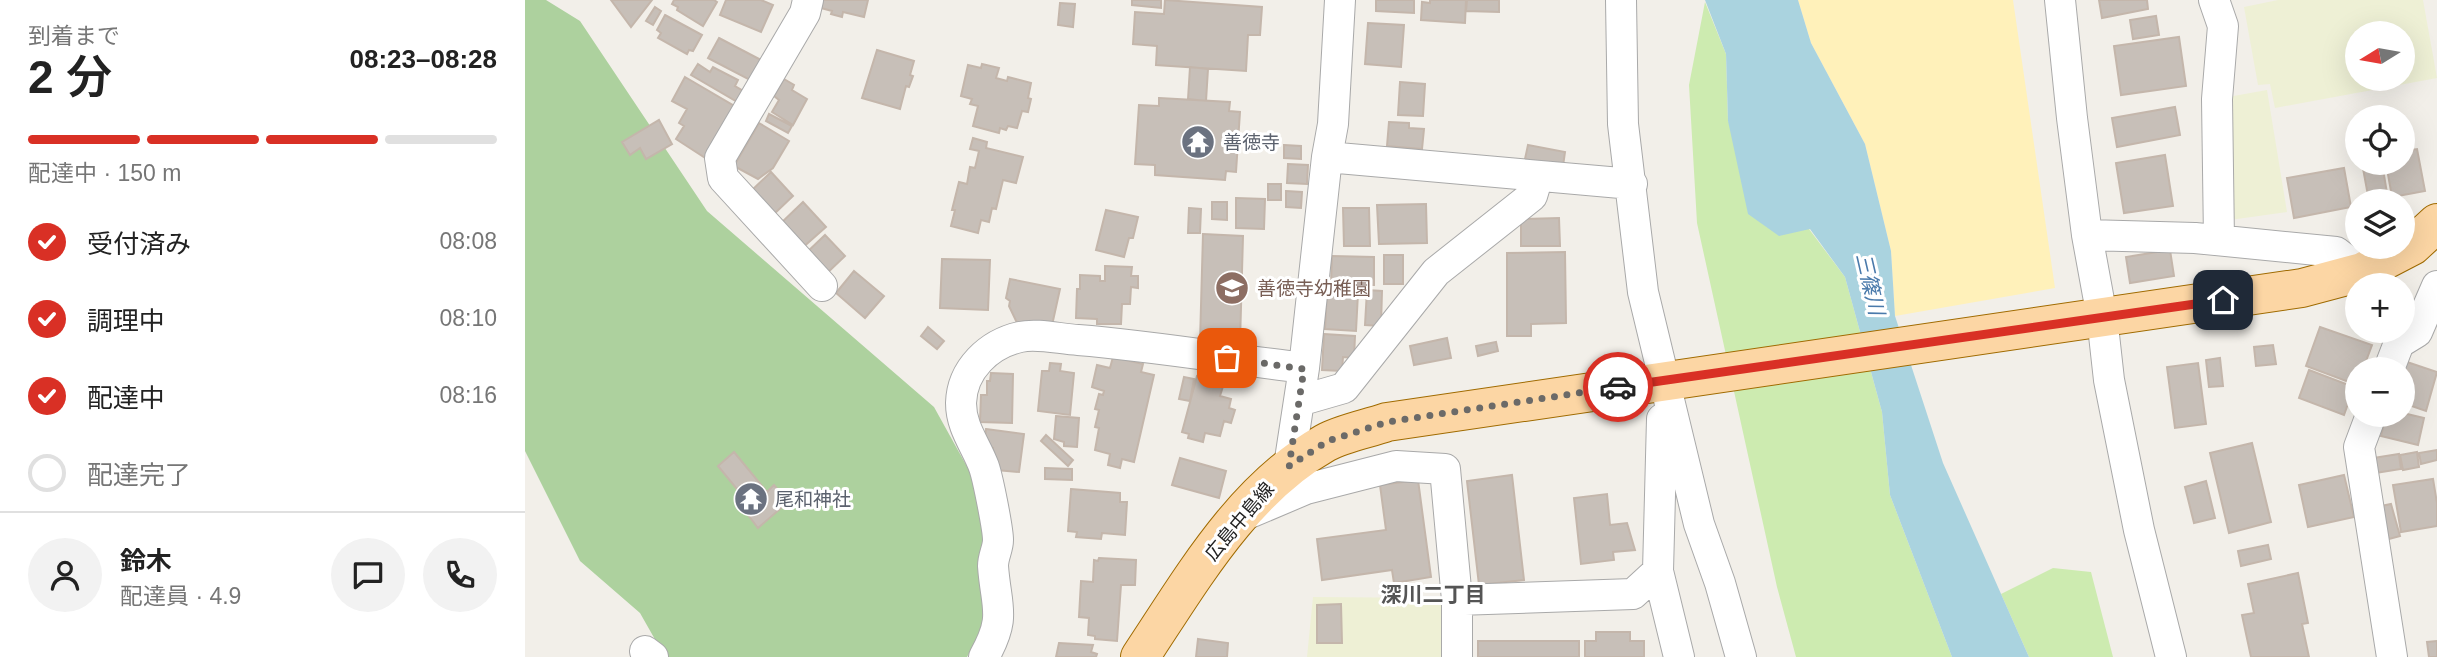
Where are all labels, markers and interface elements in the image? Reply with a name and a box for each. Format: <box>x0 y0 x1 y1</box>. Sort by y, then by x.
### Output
north arrow <box>2345 21 2415 91</box>
map controls <box>2345 21 2415 427</box>
text: 到着まで <box>28 23 120 49</box>
text: 08:23–08:28 <box>350 44 497 74</box>
text: 2 分 <box>28 51 112 103</box>
button: locate <box>2345 105 2415 175</box>
temple icon: 善徳寺 <box>1179 123 1217 161</box>
place label: 善徳寺 <box>1223 132 1280 153</box>
text: 配達中 · 150 m <box>28 160 181 186</box>
button: layers <box>2345 189 2415 259</box>
icon: check <box>28 223 66 261</box>
text: 08:08 <box>439 228 497 254</box>
text: 受付済み <box>87 229 191 259</box>
water label: 三篠川 <box>1852 251 1889 319</box>
school or university icon: 善徳寺幼稚園 <box>1213 269 1251 307</box>
pin <box>2193 270 2253 330</box>
button: + <box>2345 273 2415 343</box>
place label: 善徳寺幼稚園 <box>1257 278 1371 299</box>
icon: home <box>2204 281 2242 319</box>
icon: check <box>28 300 66 338</box>
text: 08:10 <box>439 305 497 331</box>
text: 調理中 <box>87 306 165 336</box>
pin <box>1197 328 1257 388</box>
icon: bag <box>1208 339 1246 377</box>
courier <box>1583 352 1653 422</box>
button: − <box>2345 357 2415 427</box>
icon: car <box>1599 368 1637 406</box>
icon: check <box>28 377 66 415</box>
text: 08:16 <box>439 382 497 408</box>
text: 配達中 <box>87 383 165 413</box>
text: 配達完了 <box>87 460 191 490</box>
street label: 広島中島線 <box>1201 478 1278 564</box>
temple icon: 尾和神社 <box>732 480 770 518</box>
place label: 尾和神社 <box>775 489 851 510</box>
button: person <box>28 538 102 612</box>
button: chat <box>331 538 405 612</box>
button: phone <box>423 538 497 612</box>
text: 鈴木 <box>120 546 172 576</box>
text: 配達員 · 4.9 <box>120 583 241 609</box>
district label: 深川二丁目 <box>1381 583 1486 606</box>

